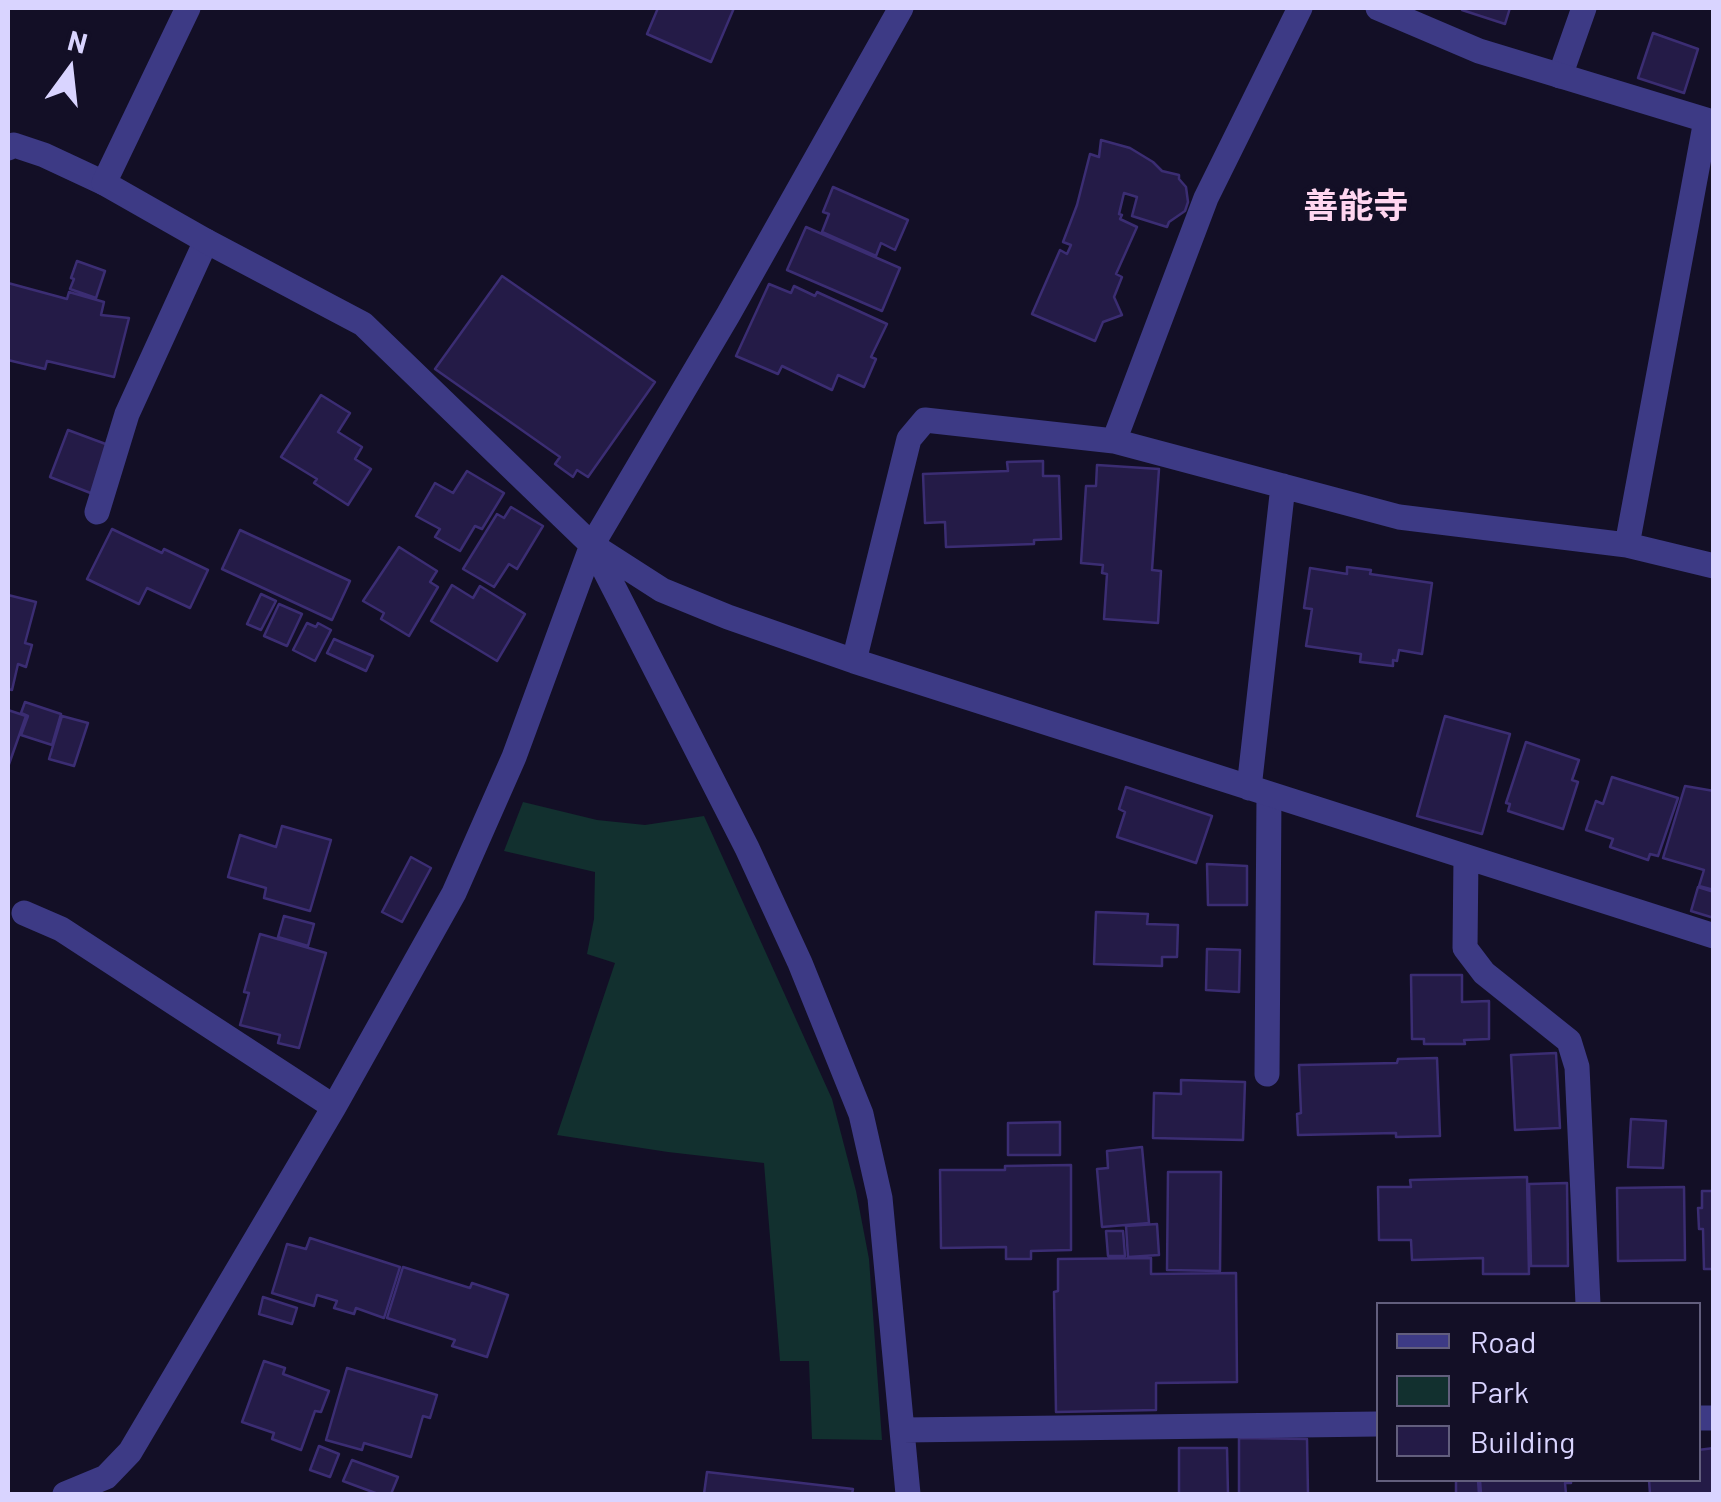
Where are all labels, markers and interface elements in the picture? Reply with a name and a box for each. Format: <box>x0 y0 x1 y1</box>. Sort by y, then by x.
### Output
north arrow <box>20 20 120 120</box>
text: N <box>64 22 91 60</box>
district label: 善能寺 <box>1304 185 1408 227</box>
legend <box>1376 1302 1701 1482</box>
text: Road <box>1470 1323 1536 1359</box>
text: Park <box>1470 1373 1529 1409</box>
text: Building <box>1470 1423 1575 1459</box>

